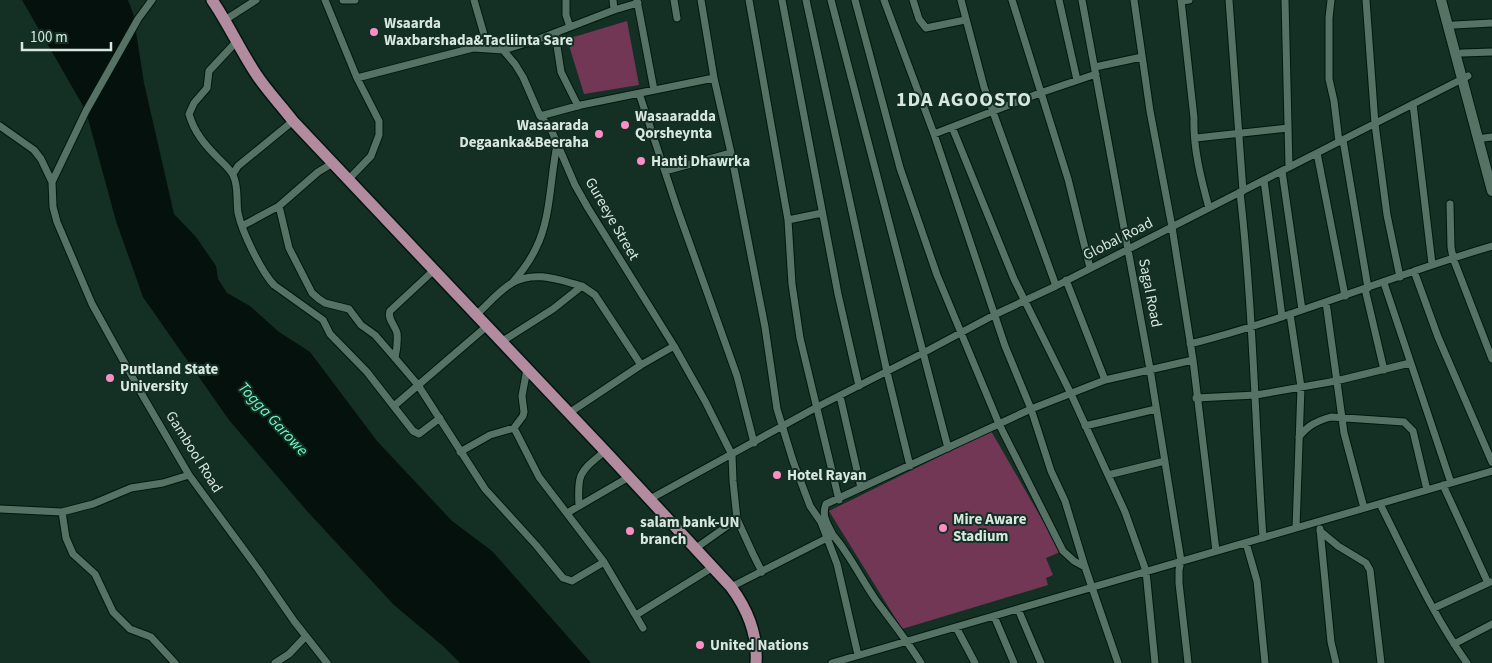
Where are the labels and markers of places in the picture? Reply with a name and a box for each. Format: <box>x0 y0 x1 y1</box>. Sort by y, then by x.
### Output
place label: Wsaarda Waxbarshada&Tacliinta Sare <box>384 13 573 51</box>
marker: Wsaarda Waxbarshada&Tacliinta Sare <box>368 26 380 38</box>
place label: Wasaaradda Qorsheynta <box>635 106 716 144</box>
place label: Wasaarada Degaanka&Beeraha <box>459 115 589 153</box>
marker: Wasaaradda Qorsheynta <box>619 119 631 131</box>
marker: Wasaarada Degaanka&Beeraha <box>593 128 605 140</box>
place label: Hanti Dhawrka <box>651 151 750 172</box>
marker: Hanti Dhawrka <box>635 155 647 167</box>
place label: Puntland State University <box>120 359 219 397</box>
marker: Puntland State University <box>104 372 116 384</box>
place label: Hotel Rayan <box>787 465 867 486</box>
marker: Hotel Rayan <box>771 469 783 481</box>
place label: Mire Aware Stadium <box>953 509 1027 547</box>
place label: salam bank-UN branch <box>640 512 739 550</box>
marker: Mire Aware Stadium <box>937 522 949 534</box>
marker: salam bank-UN branch <box>624 525 636 537</box>
place label: United Nations <box>710 635 809 656</box>
marker: United Nations <box>694 639 706 651</box>

